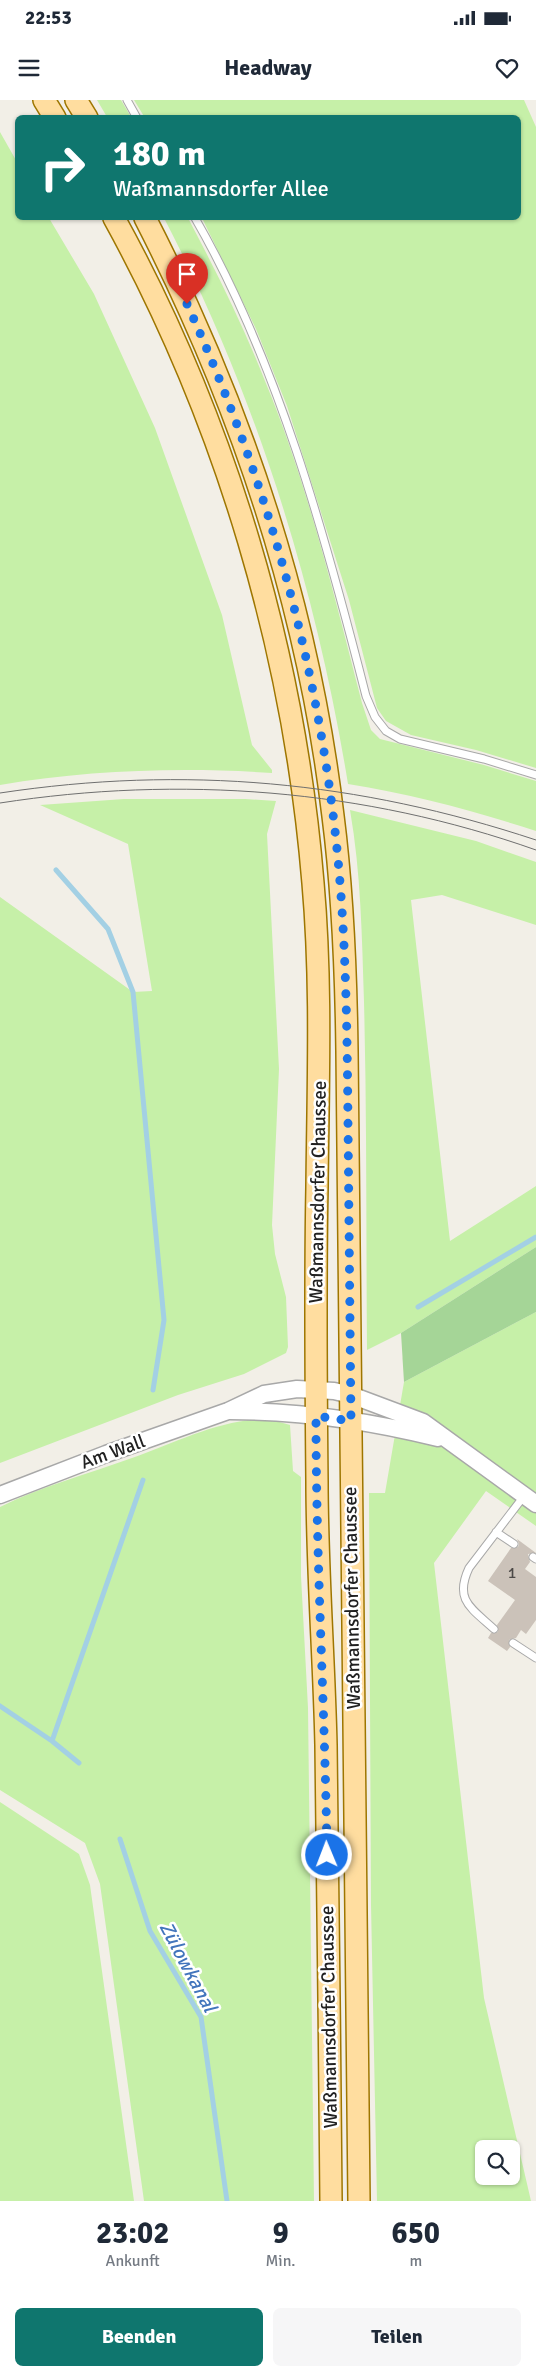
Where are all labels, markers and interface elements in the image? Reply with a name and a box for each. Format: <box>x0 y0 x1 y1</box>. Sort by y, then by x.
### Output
text: 22:53 <box>25 6 72 30</box>
icon: menu <box>15 54 43 82</box>
text: Headway <box>224 54 312 81</box>
icon: heart <box>493 54 521 82</box>
text: 180 m <box>113 132 206 175</box>
icon: right <box>30 135 95 200</box>
text: Waßmannsdorfer Allee <box>113 175 329 202</box>
pin <box>166 253 208 304</box>
icon: arrive <box>173 260 201 288</box>
street label: Waßmannsdorfer Chaussee <box>304 1080 332 1304</box>
street label: Am Wall <box>77 1429 149 1475</box>
street label: Waßmannsdorfer Chaussee <box>338 1486 366 1710</box>
house number: 1 <box>508 1563 516 1583</box>
position arrow <box>300 1828 352 1880</box>
street label: Waßmannsdorfer Chaussee <box>315 1905 343 2129</box>
water label: Zülowkanal <box>154 1917 223 2018</box>
map controls <box>475 2140 520 2185</box>
button: search <box>475 2140 520 2185</box>
text: 23:02 <box>96 2215 170 2252</box>
text: 9 <box>272 2215 289 2252</box>
text: 650 <box>391 2215 440 2252</box>
text: Ankunft <box>106 2251 160 2271</box>
text: Min. <box>265 2251 296 2271</box>
text: m <box>409 2251 422 2271</box>
button: Beenden <box>15 2308 263 2366</box>
button: Teilen <box>273 2308 521 2366</box>

